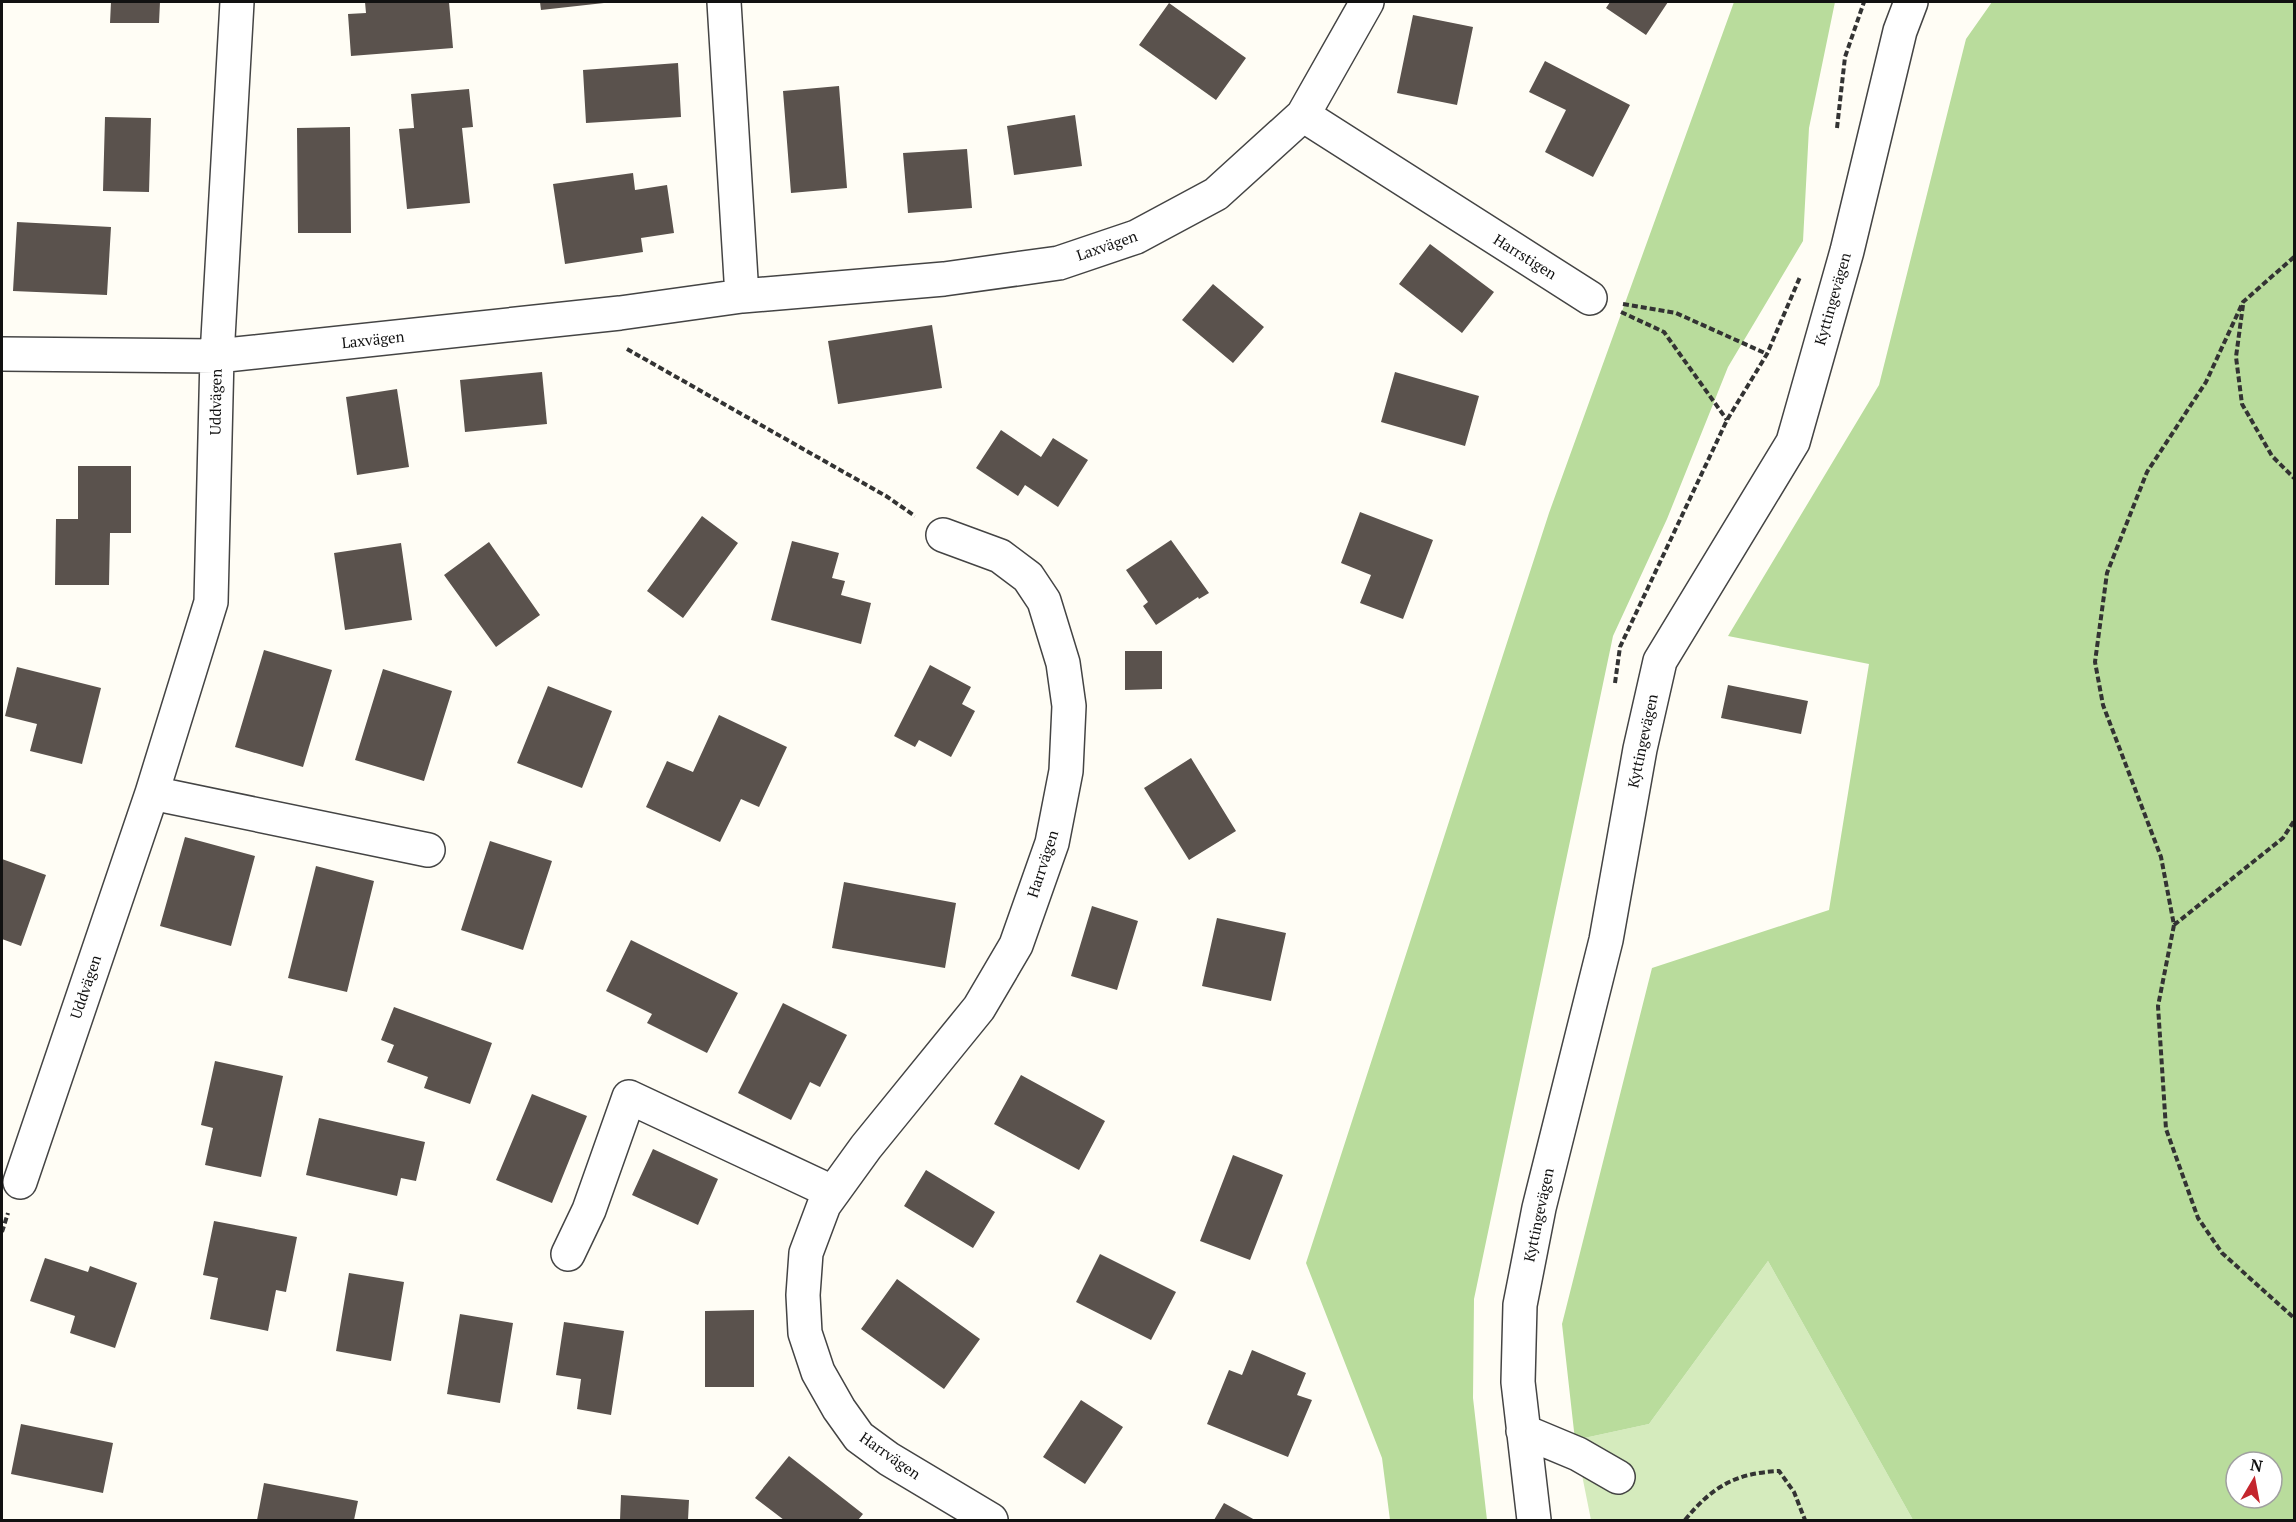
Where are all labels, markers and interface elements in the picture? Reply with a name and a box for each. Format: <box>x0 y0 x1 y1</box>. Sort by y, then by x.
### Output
street label: Laxvägen <box>1074 225 1140 265</box>
street label: Harrstigen <box>1490 229 1561 283</box>
street label: Kyttingevägen <box>1809 250 1855 347</box>
street label: Laxvägen <box>340 326 405 352</box>
street label: Uddvägen <box>204 369 226 435</box>
street label: Kyttingevägen <box>1622 692 1662 790</box>
street label: Harrvägen <box>1022 827 1062 900</box>
street label: Uddvägen <box>65 952 105 1021</box>
street label: Kyttingevägen <box>1518 1166 1558 1264</box>
street label: Harrvägen <box>856 1427 925 1483</box>
north arrow <box>2224 1450 2284 1510</box>
text: N <box>2249 1453 2264 1477</box>

